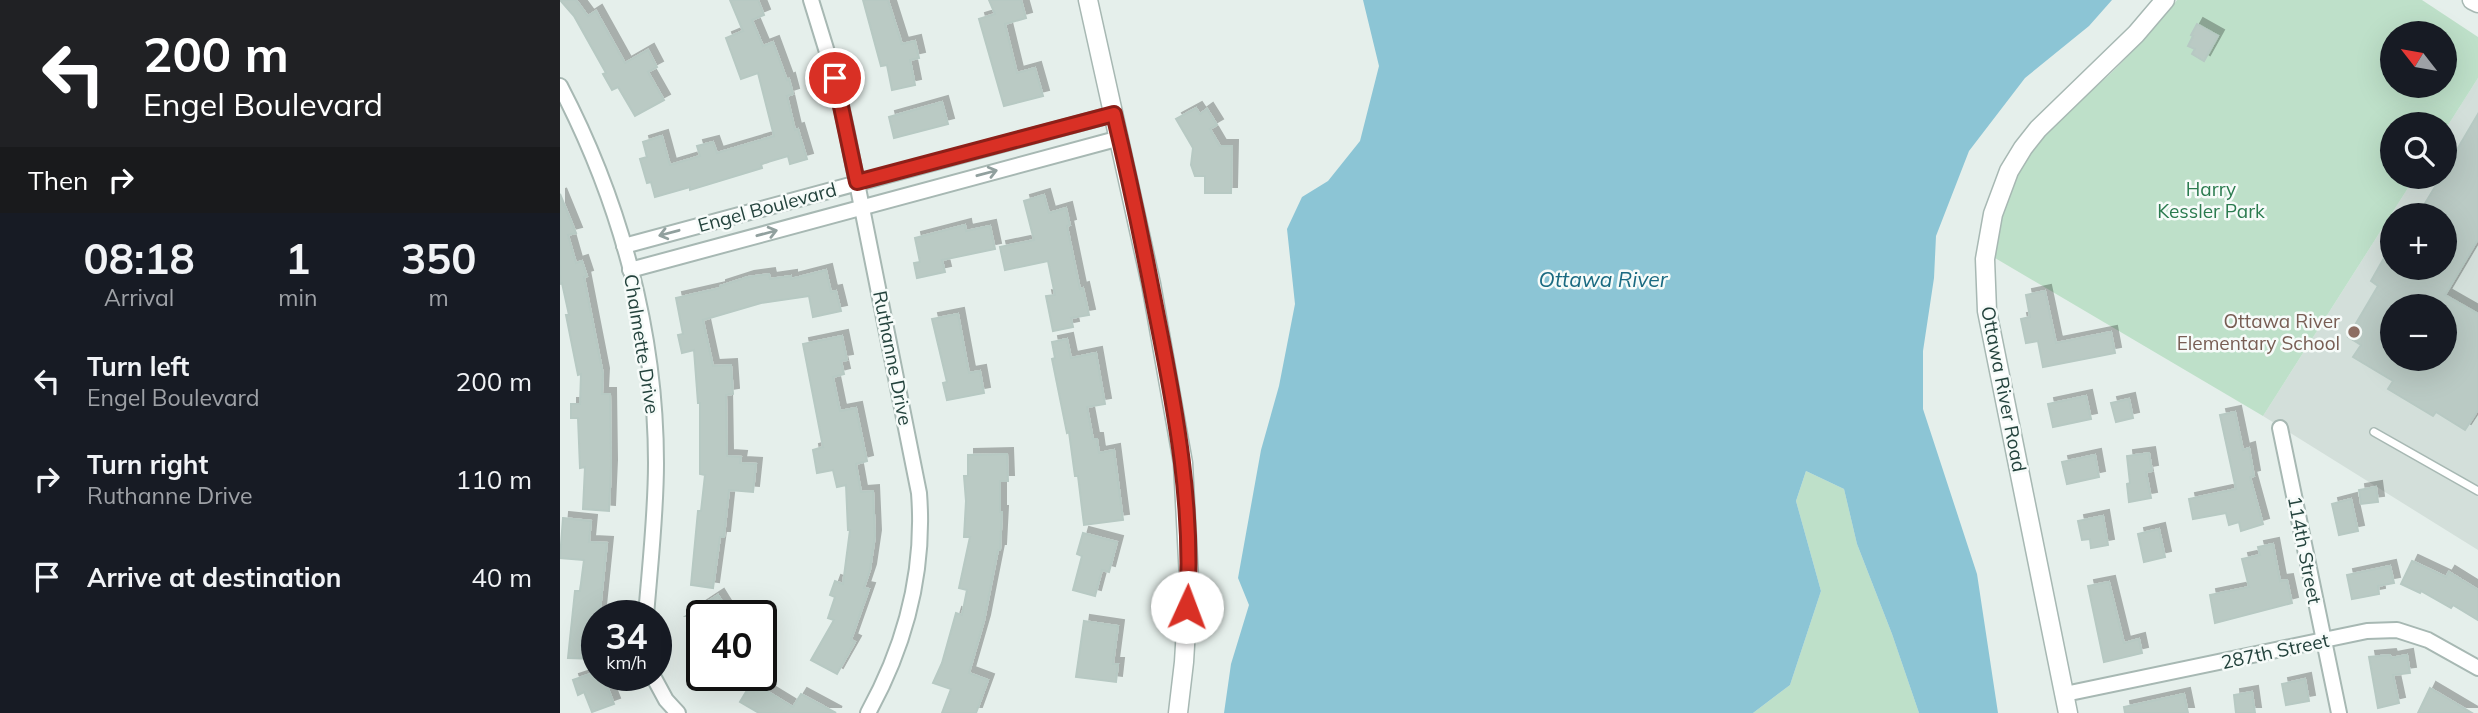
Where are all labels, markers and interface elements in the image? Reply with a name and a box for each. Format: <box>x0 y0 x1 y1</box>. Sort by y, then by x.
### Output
north arrow <box>2380 21 2457 98</box>
map controls <box>2380 21 2457 371</box>
text: 200 m <box>143 23 289 84</box>
icon: left <box>28 28 119 119</box>
pin <box>805 48 865 108</box>
icon: arrive <box>816 59 854 97</box>
text: Engel Boulevard <box>143 84 383 124</box>
button: search <box>2380 112 2457 189</box>
icon: right <box>102 161 140 199</box>
text: Then <box>28 164 88 197</box>
one-way arrow <box>976 166 998 179</box>
street label: Engel Boulevard <box>695 177 839 237</box>
park label: Harry Kessler Park <box>2157 177 2265 223</box>
button: + <box>2380 203 2457 280</box>
one-way arrow <box>755 226 778 239</box>
one-way arrow <box>659 227 681 240</box>
text: 08:18 <box>84 232 195 285</box>
text: 1 <box>285 232 310 285</box>
text: 350 <box>401 232 476 285</box>
water label: Ottawa River <box>1539 266 1669 292</box>
street label: Chalmette Drive <box>619 272 665 416</box>
text: Arrival <box>104 283 174 312</box>
text: min <box>278 283 317 312</box>
text: m <box>429 283 449 312</box>
street label: Ruthanne Drive <box>868 289 918 427</box>
button: − <box>2380 294 2457 371</box>
street label: Ottawa River Road <box>1976 304 2032 474</box>
place label: Ottawa River Elementary School <box>2177 309 2340 355</box>
marker: Ottawa River Elementary School <box>2346 324 2362 340</box>
text: Turn left <box>87 350 189 383</box>
icon: left <box>28 362 66 400</box>
text: 200 m <box>456 365 532 398</box>
text: Engel Boulevard <box>87 383 260 412</box>
text: Turn right <box>87 448 208 481</box>
icon: right <box>28 460 66 498</box>
text: 110 m <box>456 463 532 496</box>
text: Ruthanne Drive <box>87 481 253 510</box>
street label: 114th Street <box>2283 494 2327 606</box>
icon: arrive <box>28 558 66 596</box>
text: Arrive at destination <box>87 561 342 594</box>
text: 40 m <box>471 561 532 594</box>
position arrow <box>1150 570 1224 644</box>
speed limit sign: 40 <box>686 600 777 691</box>
text: 34 <box>605 614 648 658</box>
street label: 287th Street <box>2219 628 2331 674</box>
text: km/h <box>606 651 647 674</box>

